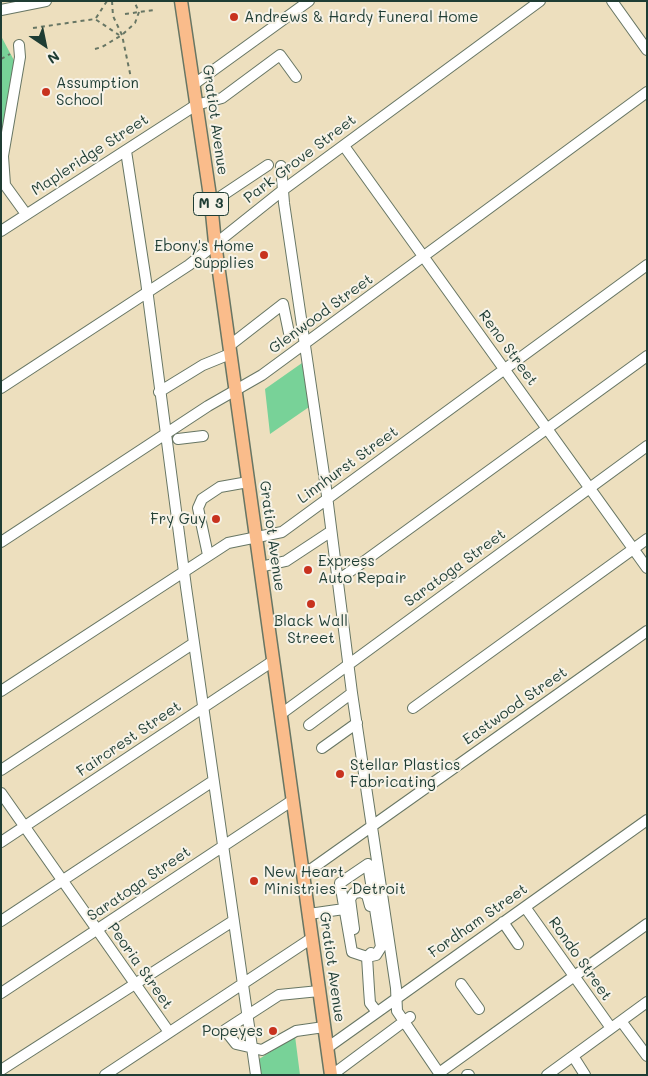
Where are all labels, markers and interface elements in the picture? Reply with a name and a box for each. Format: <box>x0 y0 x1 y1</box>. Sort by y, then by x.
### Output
place label: Andrews & Hardy Funeral Home <box>244 8 479 26</box>
marker: Andrews & Hardy Funeral Home <box>228 11 240 23</box>
north arrow <box>20 20 70 70</box>
text: N <box>44 47 63 69</box>
street label: Gratiot Avenue <box>198 64 232 176</box>
place label: Assumption School <box>56 74 139 109</box>
marker: Assumption School <box>40 86 52 98</box>
street label: Mapleridge Street <box>28 110 152 200</box>
street label: Park Grove Street <box>240 111 360 207</box>
road number: M 3 <box>194 192 228 215</box>
place label: Ebony's Home Supplies <box>155 237 254 272</box>
marker: Ebony's Home Supplies <box>258 249 270 261</box>
street label: Glenwood Street <box>266 270 376 358</box>
street label: Reno Street <box>475 307 541 389</box>
street label: Linnhurst Street <box>294 423 402 507</box>
street label: Gratiot Avenue <box>255 480 289 592</box>
place label: Fry Guy <box>150 510 206 528</box>
marker: Fry Guy <box>210 513 222 525</box>
street label: Saratoga Street <box>401 525 509 611</box>
place label: Express Auto Repair <box>318 552 406 587</box>
marker: Express Auto Repair <box>302 564 314 576</box>
marker: Black Wall Street <box>305 598 317 610</box>
place label: Black Wall Street <box>274 612 348 647</box>
street label: Eastwood Street <box>459 663 571 749</box>
street label: Faircrest Street <box>73 697 185 781</box>
place label: Stellar Plastics Fabricating <box>350 756 460 791</box>
marker: Stellar Plastics Fabricating <box>334 768 346 780</box>
street label: Saratoga Street <box>84 843 194 925</box>
place label: New Heart Ministries - Detroit <box>264 863 406 898</box>
marker: New Heart Ministries - Detroit <box>248 875 260 887</box>
street label: Fordham Street <box>425 880 531 962</box>
street label: Gratiot Avenue <box>315 911 349 1023</box>
street label: Rondo Street <box>545 914 615 1004</box>
street label: Peoria Street <box>104 919 176 1013</box>
place label: Popeyes <box>202 1022 263 1040</box>
marker: Popeyes <box>267 1025 279 1037</box>

